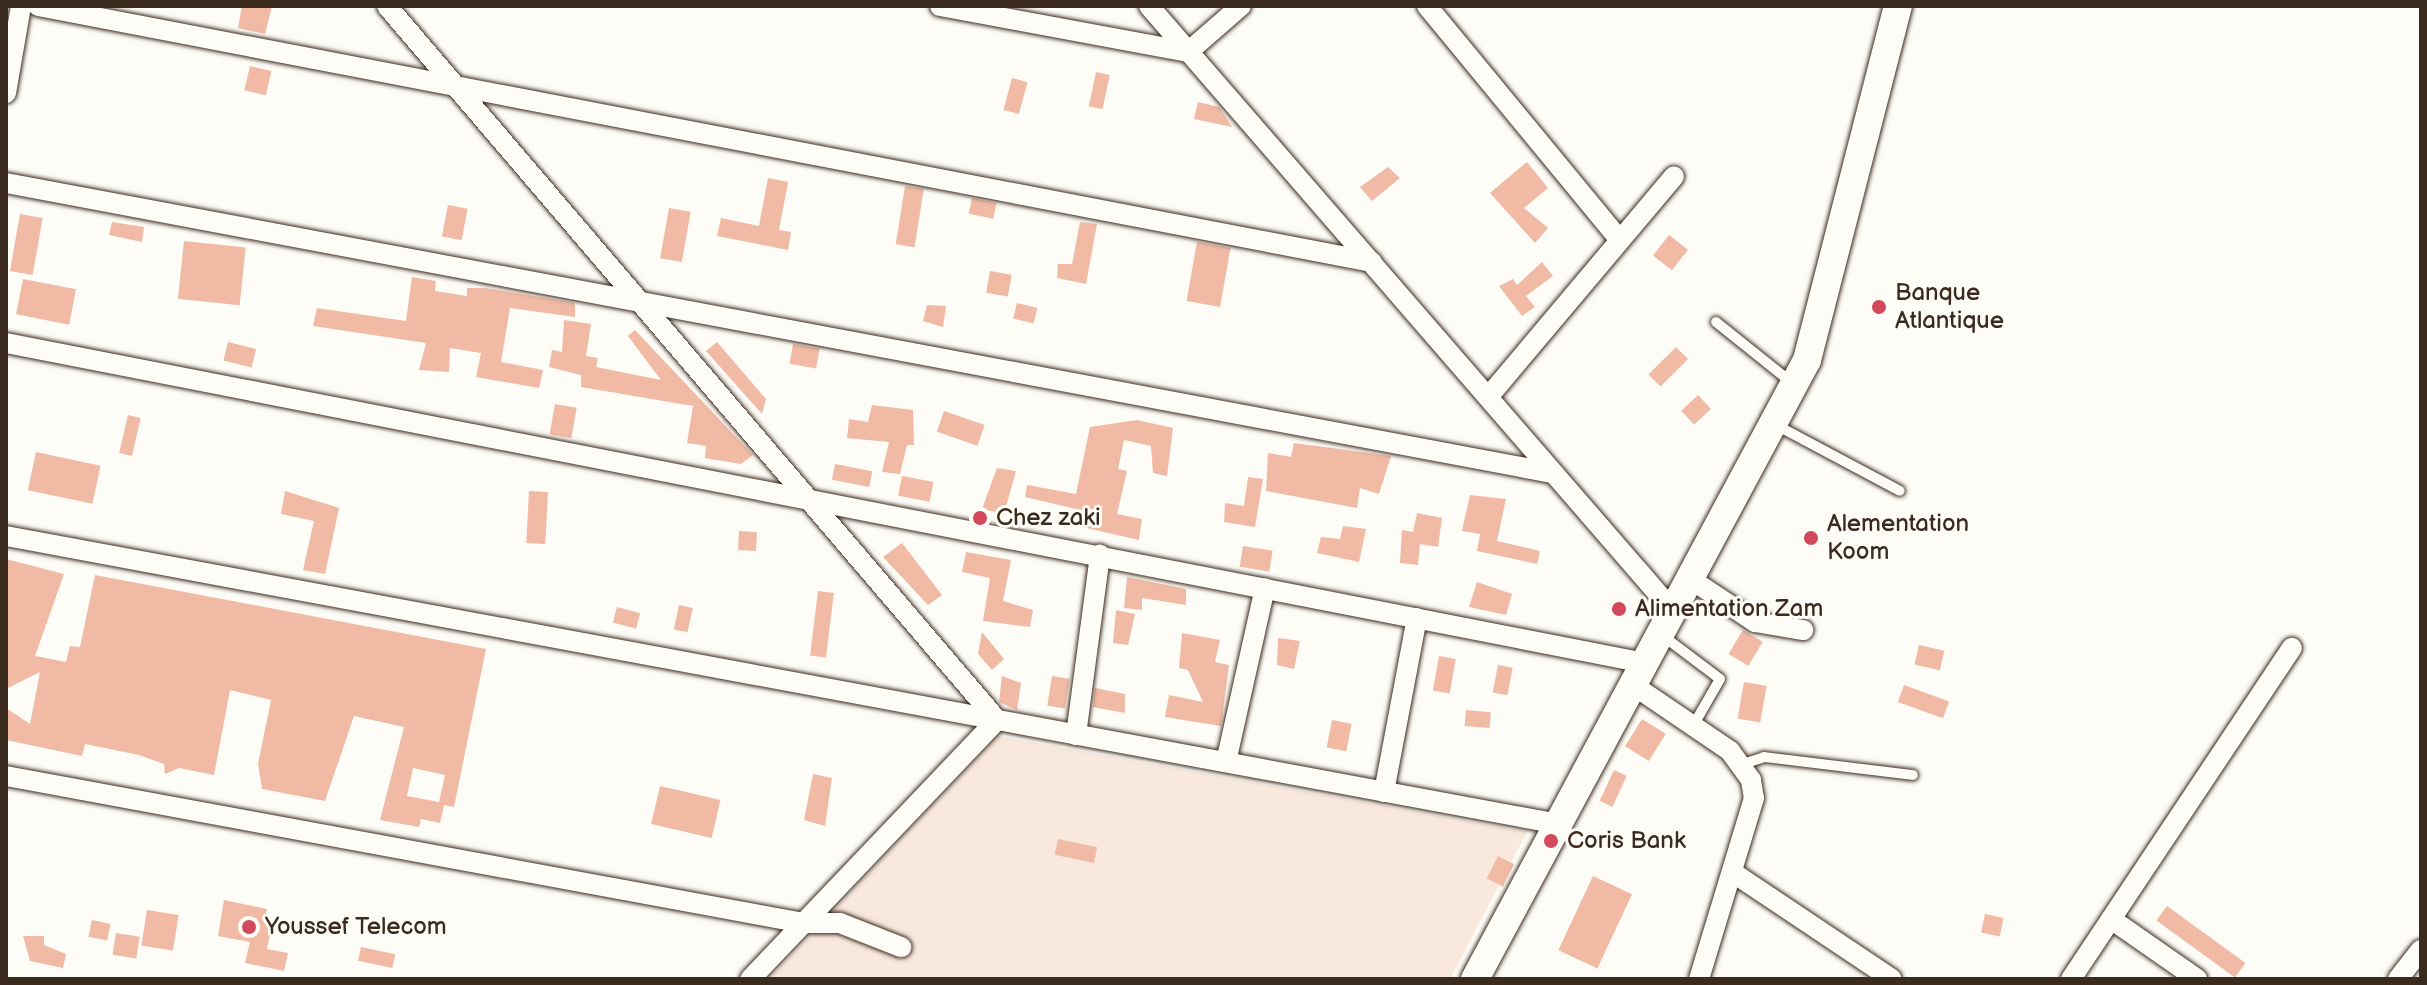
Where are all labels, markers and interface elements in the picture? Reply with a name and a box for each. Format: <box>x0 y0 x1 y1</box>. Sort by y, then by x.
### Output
place label: Banque Atlantique <box>1895 279 2004 335</box>
marker: Banque Atlantique <box>1870 298 1888 316</box>
place label: Chez zaki <box>996 504 1101 532</box>
marker: Chez zaki <box>971 509 989 527</box>
place label: Alementation Koom <box>1827 510 1969 566</box>
marker: Alementation Koom <box>1802 529 1820 547</box>
place label: Alimentation Zam <box>1635 595 1823 623</box>
marker: Alimentation Zam <box>1610 600 1628 618</box>
place label: Coris Bank <box>1567 827 1686 855</box>
marker: Coris Bank <box>1542 832 1560 850</box>
place label: Youssef Telecom <box>265 913 447 941</box>
marker: Youssef Telecom <box>240 918 258 936</box>

